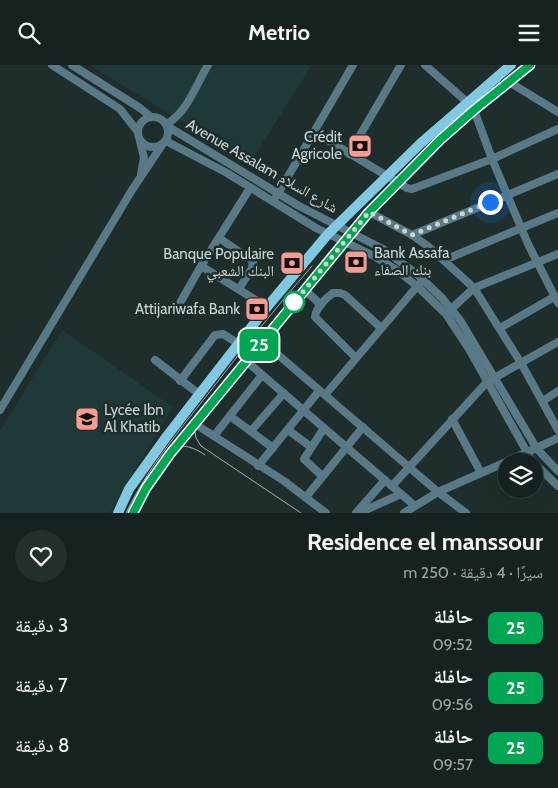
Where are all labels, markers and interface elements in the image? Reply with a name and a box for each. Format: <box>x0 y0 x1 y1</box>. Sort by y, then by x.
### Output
icon: search <box>15 19 43 47</box>
text: Metrio <box>248 19 310 46</box>
icon: menu <box>515 19 543 47</box>
street label: Avenue Assalam شارع السلام <box>182 115 341 218</box>
place label: Crédit Agricole <box>291 128 342 163</box>
bank icon: Crédit Agricole <box>347 133 373 159</box>
your location <box>478 190 503 215</box>
place label: Bank Assafa بنك الصفاء <box>374 244 450 279</box>
place label: Banque Populaire البنك الشعبي <box>163 245 274 283</box>
bank icon: Bank Assafa بنك الصفاء <box>343 249 369 275</box>
bank icon: Banque Populaire البنك الشعبي <box>279 250 305 276</box>
unlabelled marker <box>283 291 305 313</box>
bank icon: Attijariwafa Bank <box>244 296 270 322</box>
place label: Attijariwafa Bank <box>135 300 240 318</box>
line badge: 25 <box>236 329 282 361</box>
text: 25 <box>249 334 269 356</box>
place label: Lycée Ibn Al Khatib <box>104 401 164 436</box>
school or university icon: Lycée Ibn Al Khatib <box>74 406 100 432</box>
map controls <box>498 453 543 498</box>
button: layers <box>498 453 543 498</box>
text: Residence el manssour <box>307 527 543 556</box>
button: heart <box>15 530 67 582</box>
text: سيرًا · 4 دقيقة · 250 m <box>403 563 543 582</box>
text: حافلة <box>434 605 473 628</box>
text: 3 دقيقة <box>15 614 68 637</box>
text: 25 <box>506 617 525 639</box>
text: 09:52 <box>432 635 473 654</box>
text: حافلة <box>434 665 473 688</box>
text: 7 دقيقة <box>15 674 67 697</box>
text: 25 <box>506 677 525 699</box>
text: 09:56 <box>432 695 473 714</box>
text: حافلة <box>434 725 473 748</box>
text: 8 دقيقة <box>15 734 69 757</box>
text: 25 <box>506 737 525 759</box>
text: 09:57 <box>433 755 473 774</box>

